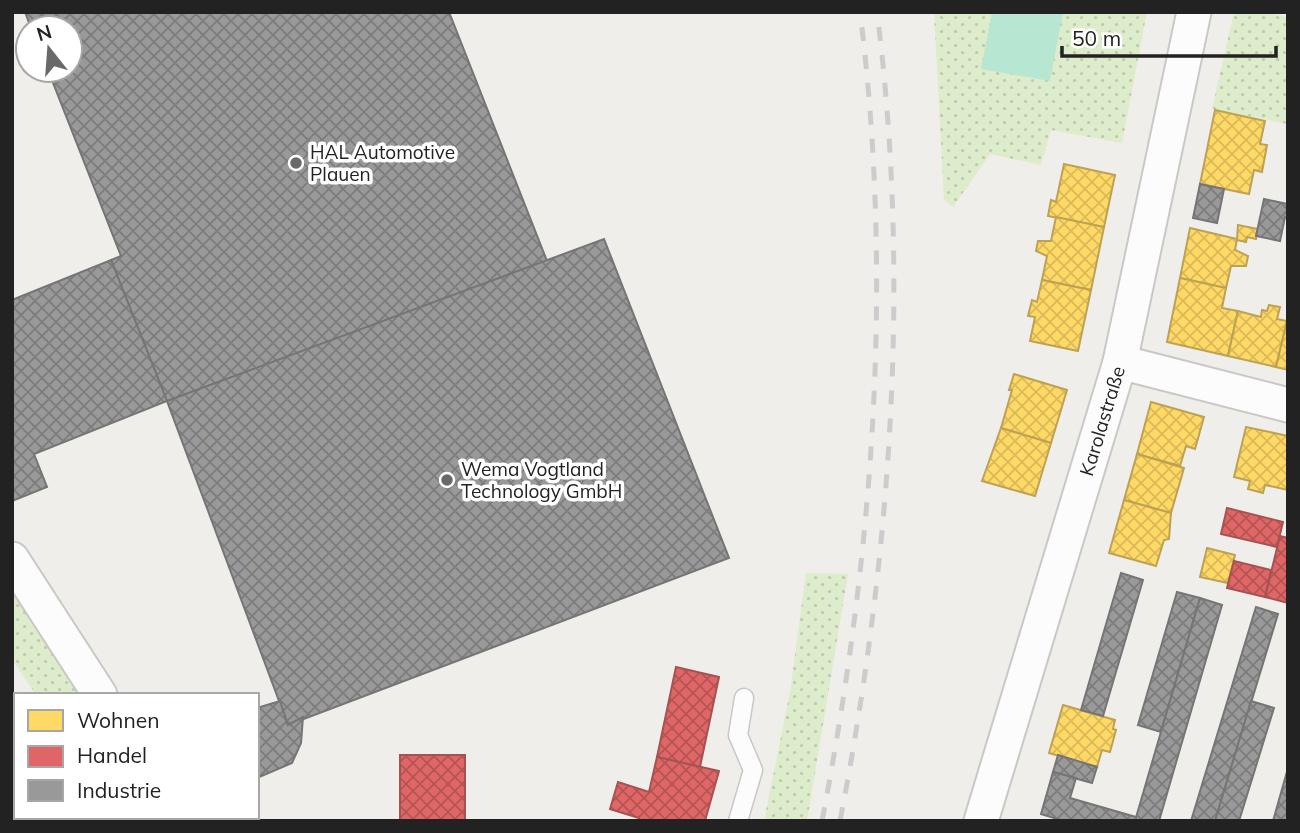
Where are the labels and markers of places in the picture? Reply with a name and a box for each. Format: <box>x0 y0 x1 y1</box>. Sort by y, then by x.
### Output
place label: HAL Automotive Plauen <box>310 140 455 186</box>
marker: HAL Automotive Plauen <box>288 155 304 171</box>
place label: Wema Vogtland Technology GmbH <box>461 457 622 503</box>
marker: Wema Vogtland Technology GmbH <box>439 472 455 488</box>

